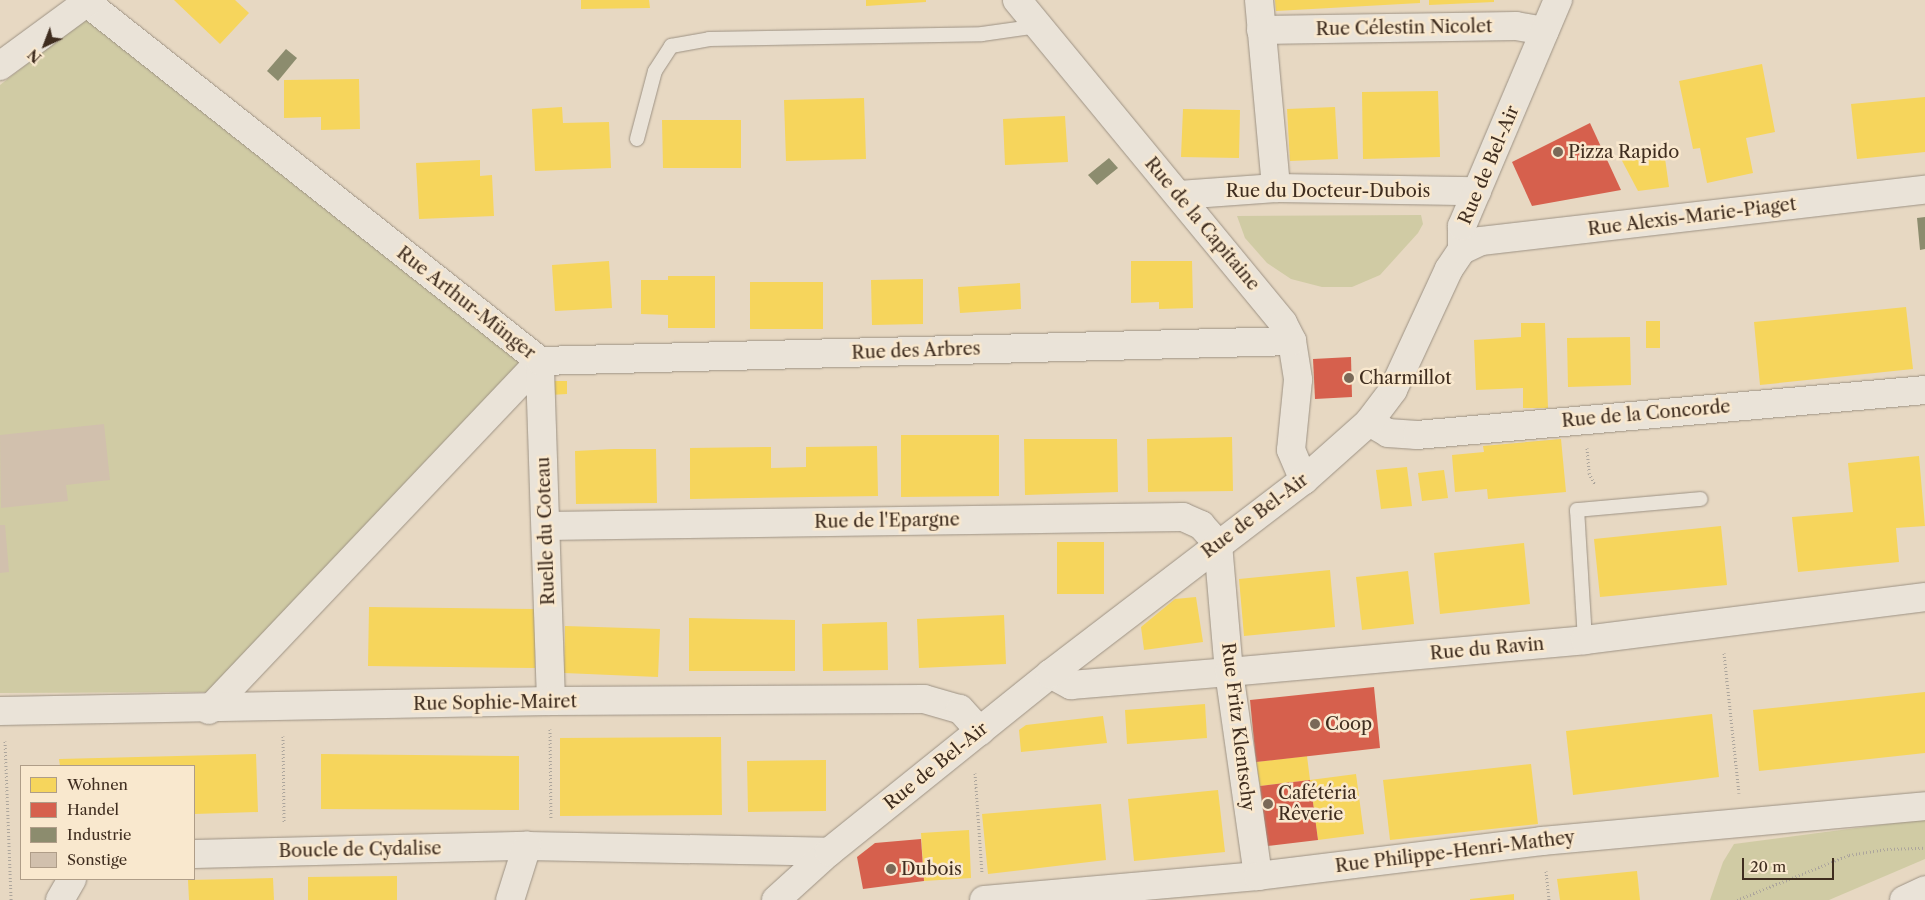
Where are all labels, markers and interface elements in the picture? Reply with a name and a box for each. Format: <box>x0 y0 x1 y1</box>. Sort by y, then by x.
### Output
street label: Rue Célestin Nicolet <box>1316 16 1492 40</box>
north arrow <box>20 20 70 70</box>
text: N <box>24 45 45 67</box>
street label: Rue de Bel-Air <box>1454 102 1524 228</box>
place label: Pizza Rapido <box>1568 141 1679 163</box>
marker: Pizza Rapido <box>1552 146 1564 158</box>
street label: Rue de la Capitaine <box>1140 153 1264 295</box>
street label: Rue du Docteur-Dubois <box>1226 180 1430 202</box>
street label: Rue Alexis-Marie-Piaget <box>1586 193 1798 241</box>
street label: Rue Arthur-Münger <box>392 242 540 364</box>
street label: Rue des Arbres <box>851 338 981 364</box>
place label: Charmillot <box>1359 367 1452 389</box>
marker: Charmillot <box>1343 372 1355 384</box>
street label: Rue de la Concorde <box>1561 396 1731 432</box>
street label: Ruelle du Coteau <box>533 456 559 606</box>
street label: Rue de Bel-Air <box>1198 469 1312 563</box>
street label: Rue de l'Epargne <box>814 509 960 533</box>
street label: Rue du Ravin <box>1429 633 1545 665</box>
street label: Rue Fritz Klentschy <box>1217 642 1259 812</box>
street label: Rue Sophie-Mairet <box>413 691 577 715</box>
place label: Coop <box>1325 713 1372 735</box>
street label: Rue de Bel-Air <box>880 718 992 814</box>
marker: Coop <box>1309 718 1321 730</box>
legend <box>20 765 195 880</box>
text: Wohnen <box>67 775 128 794</box>
place label: Cafétéria Rêverie <box>1278 783 1357 826</box>
marker: Cafétéria Rêverie <box>1262 798 1274 810</box>
text: Handel <box>67 800 119 819</box>
text: Industrie <box>67 825 131 844</box>
street label: Rue Philippe-Henri-Mathey <box>1334 827 1576 877</box>
street label: Boucle de Cydalise <box>278 838 442 862</box>
scale bar <box>1745 848 1838 880</box>
text: Sonstige <box>67 850 127 869</box>
text: 20 m <box>1750 857 1786 876</box>
place label: Dubois <box>901 858 962 880</box>
marker: Dubois <box>885 863 897 875</box>

